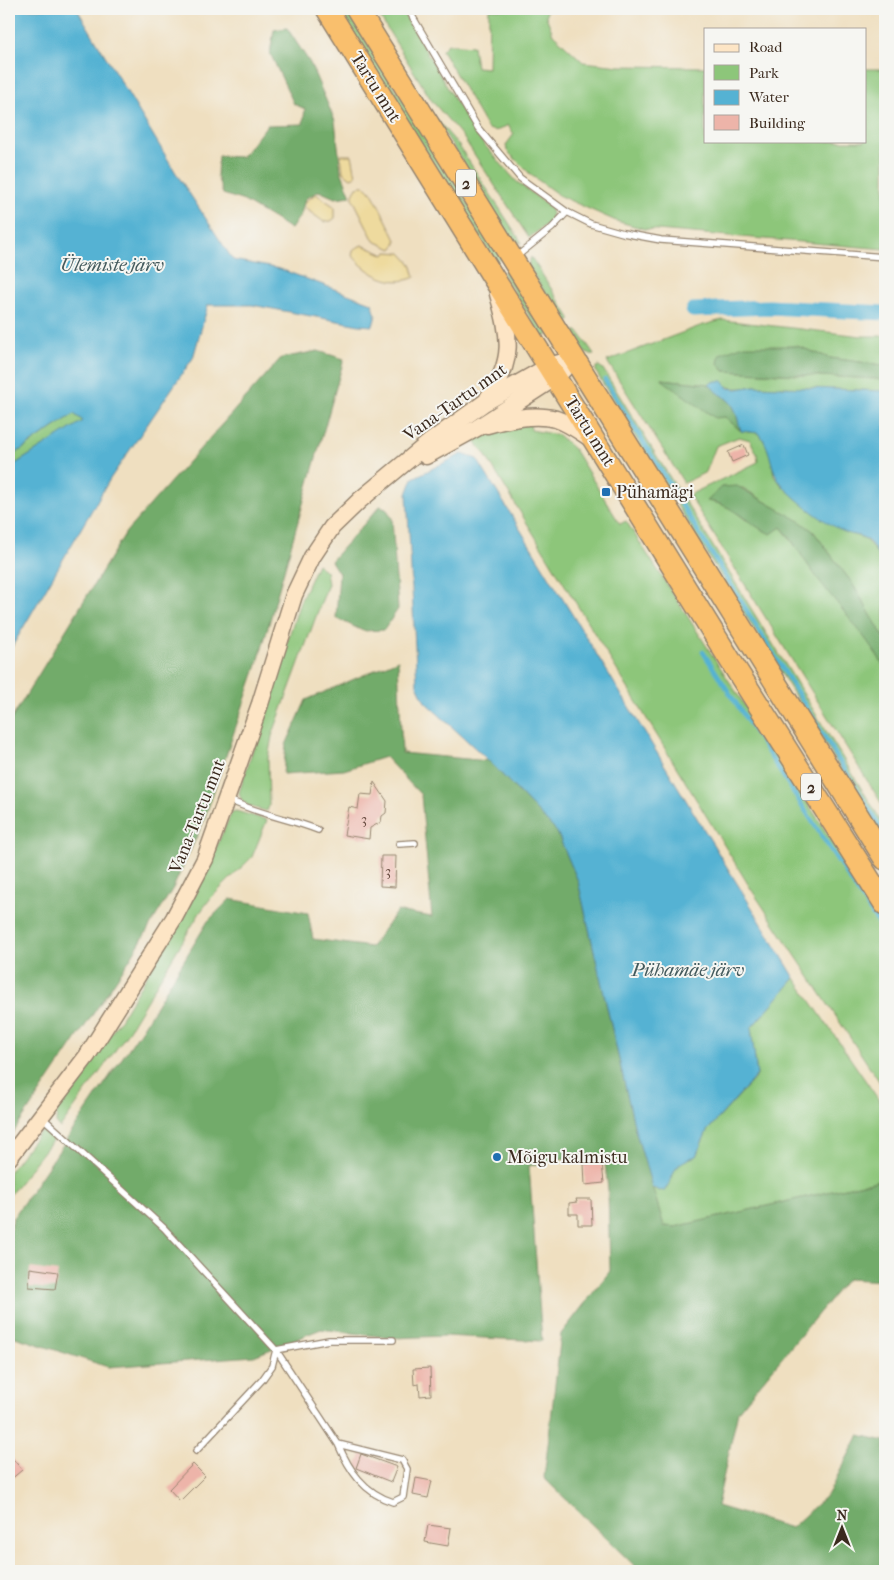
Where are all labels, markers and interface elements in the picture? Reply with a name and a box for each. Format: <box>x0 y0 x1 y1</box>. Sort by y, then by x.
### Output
legend <box>704 28 866 142</box>
text: Road <box>749 38 783 56</box>
street label: Tartu mnt <box>346 48 406 127</box>
text: Park <box>749 64 779 82</box>
text: Water <box>748 88 789 106</box>
text: Building <box>749 114 806 132</box>
road number: 2 <box>456 170 476 197</box>
water label: Ülemiste järv <box>60 254 164 276</box>
street label: Vana-Tartu mnt <box>399 359 511 446</box>
street label: Tartu mnt <box>560 392 620 471</box>
place label: Pühamägi <box>616 482 694 503</box>
marker: Pühamägi <box>600 486 612 498</box>
street label: Vana-Tartu mnt <box>165 756 230 877</box>
road number: 2 <box>801 774 821 800</box>
house number: 3 <box>361 810 367 828</box>
house number: 3 <box>385 862 391 880</box>
water label: Pühamäe järv <box>631 959 744 981</box>
place label: Mõigu kalmistu <box>507 1147 628 1168</box>
marker: Mõigu kalmistu <box>491 1151 503 1163</box>
north arrow <box>816 1502 866 1552</box>
text: N <box>837 1507 848 1524</box>

